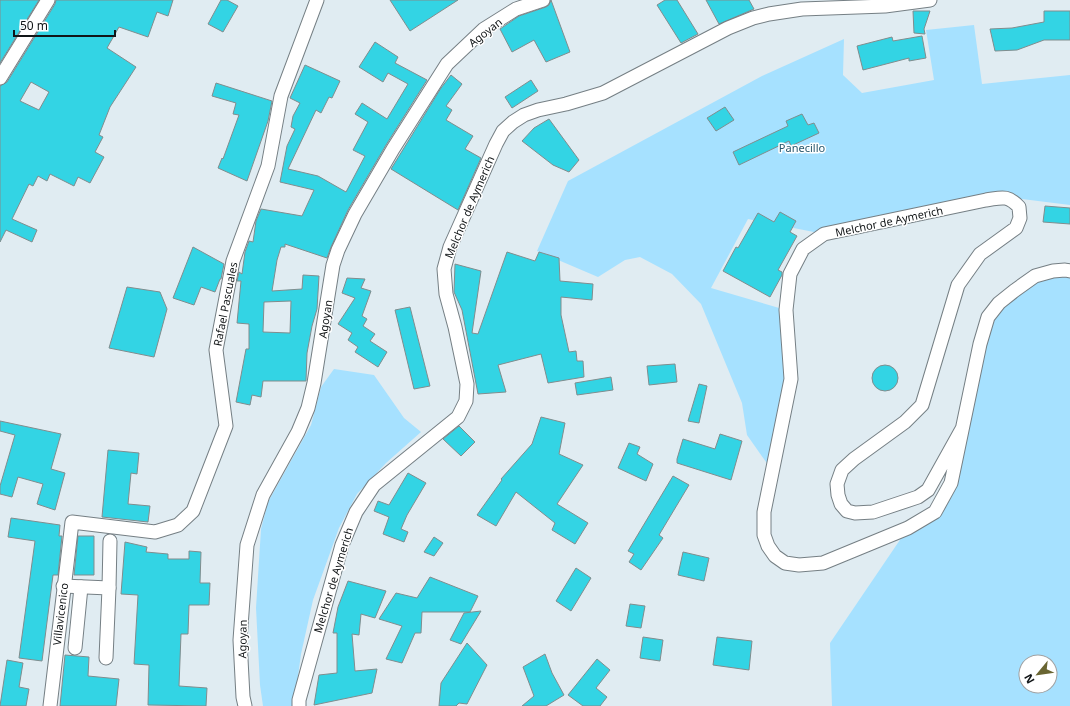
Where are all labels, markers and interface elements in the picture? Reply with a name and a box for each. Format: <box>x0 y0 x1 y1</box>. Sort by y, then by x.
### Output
scale bar <box>14 12 115 38</box>
street label: Agoyan <box>465 14 505 50</box>
text: 50 m <box>20 17 48 34</box>
park label: Panecillo <box>779 140 825 155</box>
street label: Melchor de Aymerich <box>441 154 497 260</box>
street label: Melchor de Aymerich <box>834 202 944 240</box>
street label: Rafael Pascuales <box>209 261 241 347</box>
street label: Agoyan <box>315 299 335 339</box>
street label: Melchor de Aymerich <box>310 525 356 635</box>
street label: Villavicenico <box>49 582 71 646</box>
street label: Agoyan <box>234 619 250 659</box>
north arrow <box>1018 654 1058 694</box>
text: N <box>1020 672 1038 687</box>

